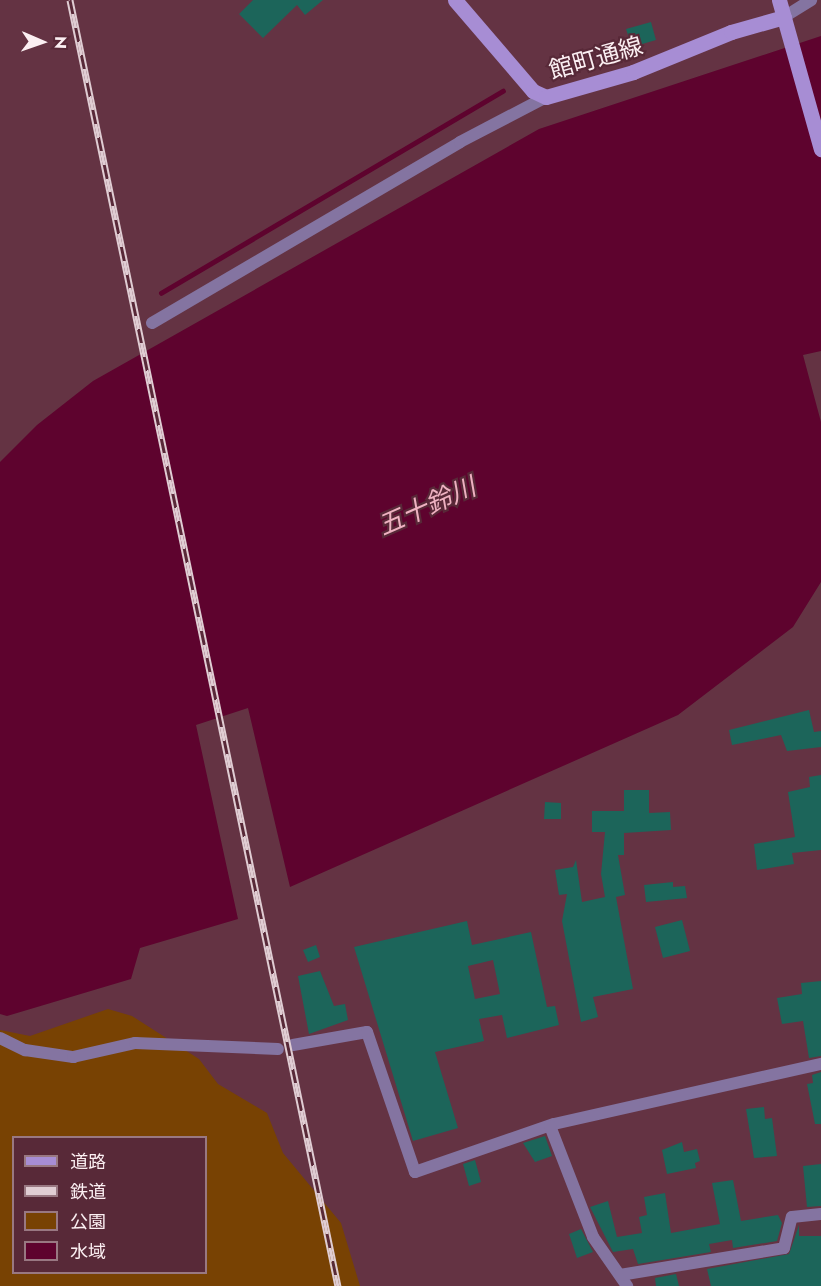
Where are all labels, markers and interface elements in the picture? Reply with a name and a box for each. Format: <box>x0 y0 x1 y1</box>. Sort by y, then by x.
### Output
north arrow <box>12 12 72 72</box>
street label: 館町通線 <box>546 31 646 85</box>
text: N <box>49 36 72 49</box>
water label: 五十鈴川 <box>373 472 481 542</box>
legend <box>12 1136 207 1274</box>
text: 道路 <box>70 1149 106 1175</box>
text: 鉄道 <box>70 1179 106 1205</box>
text: 公園 <box>70 1209 106 1235</box>
text: 水域 <box>70 1239 106 1265</box>

